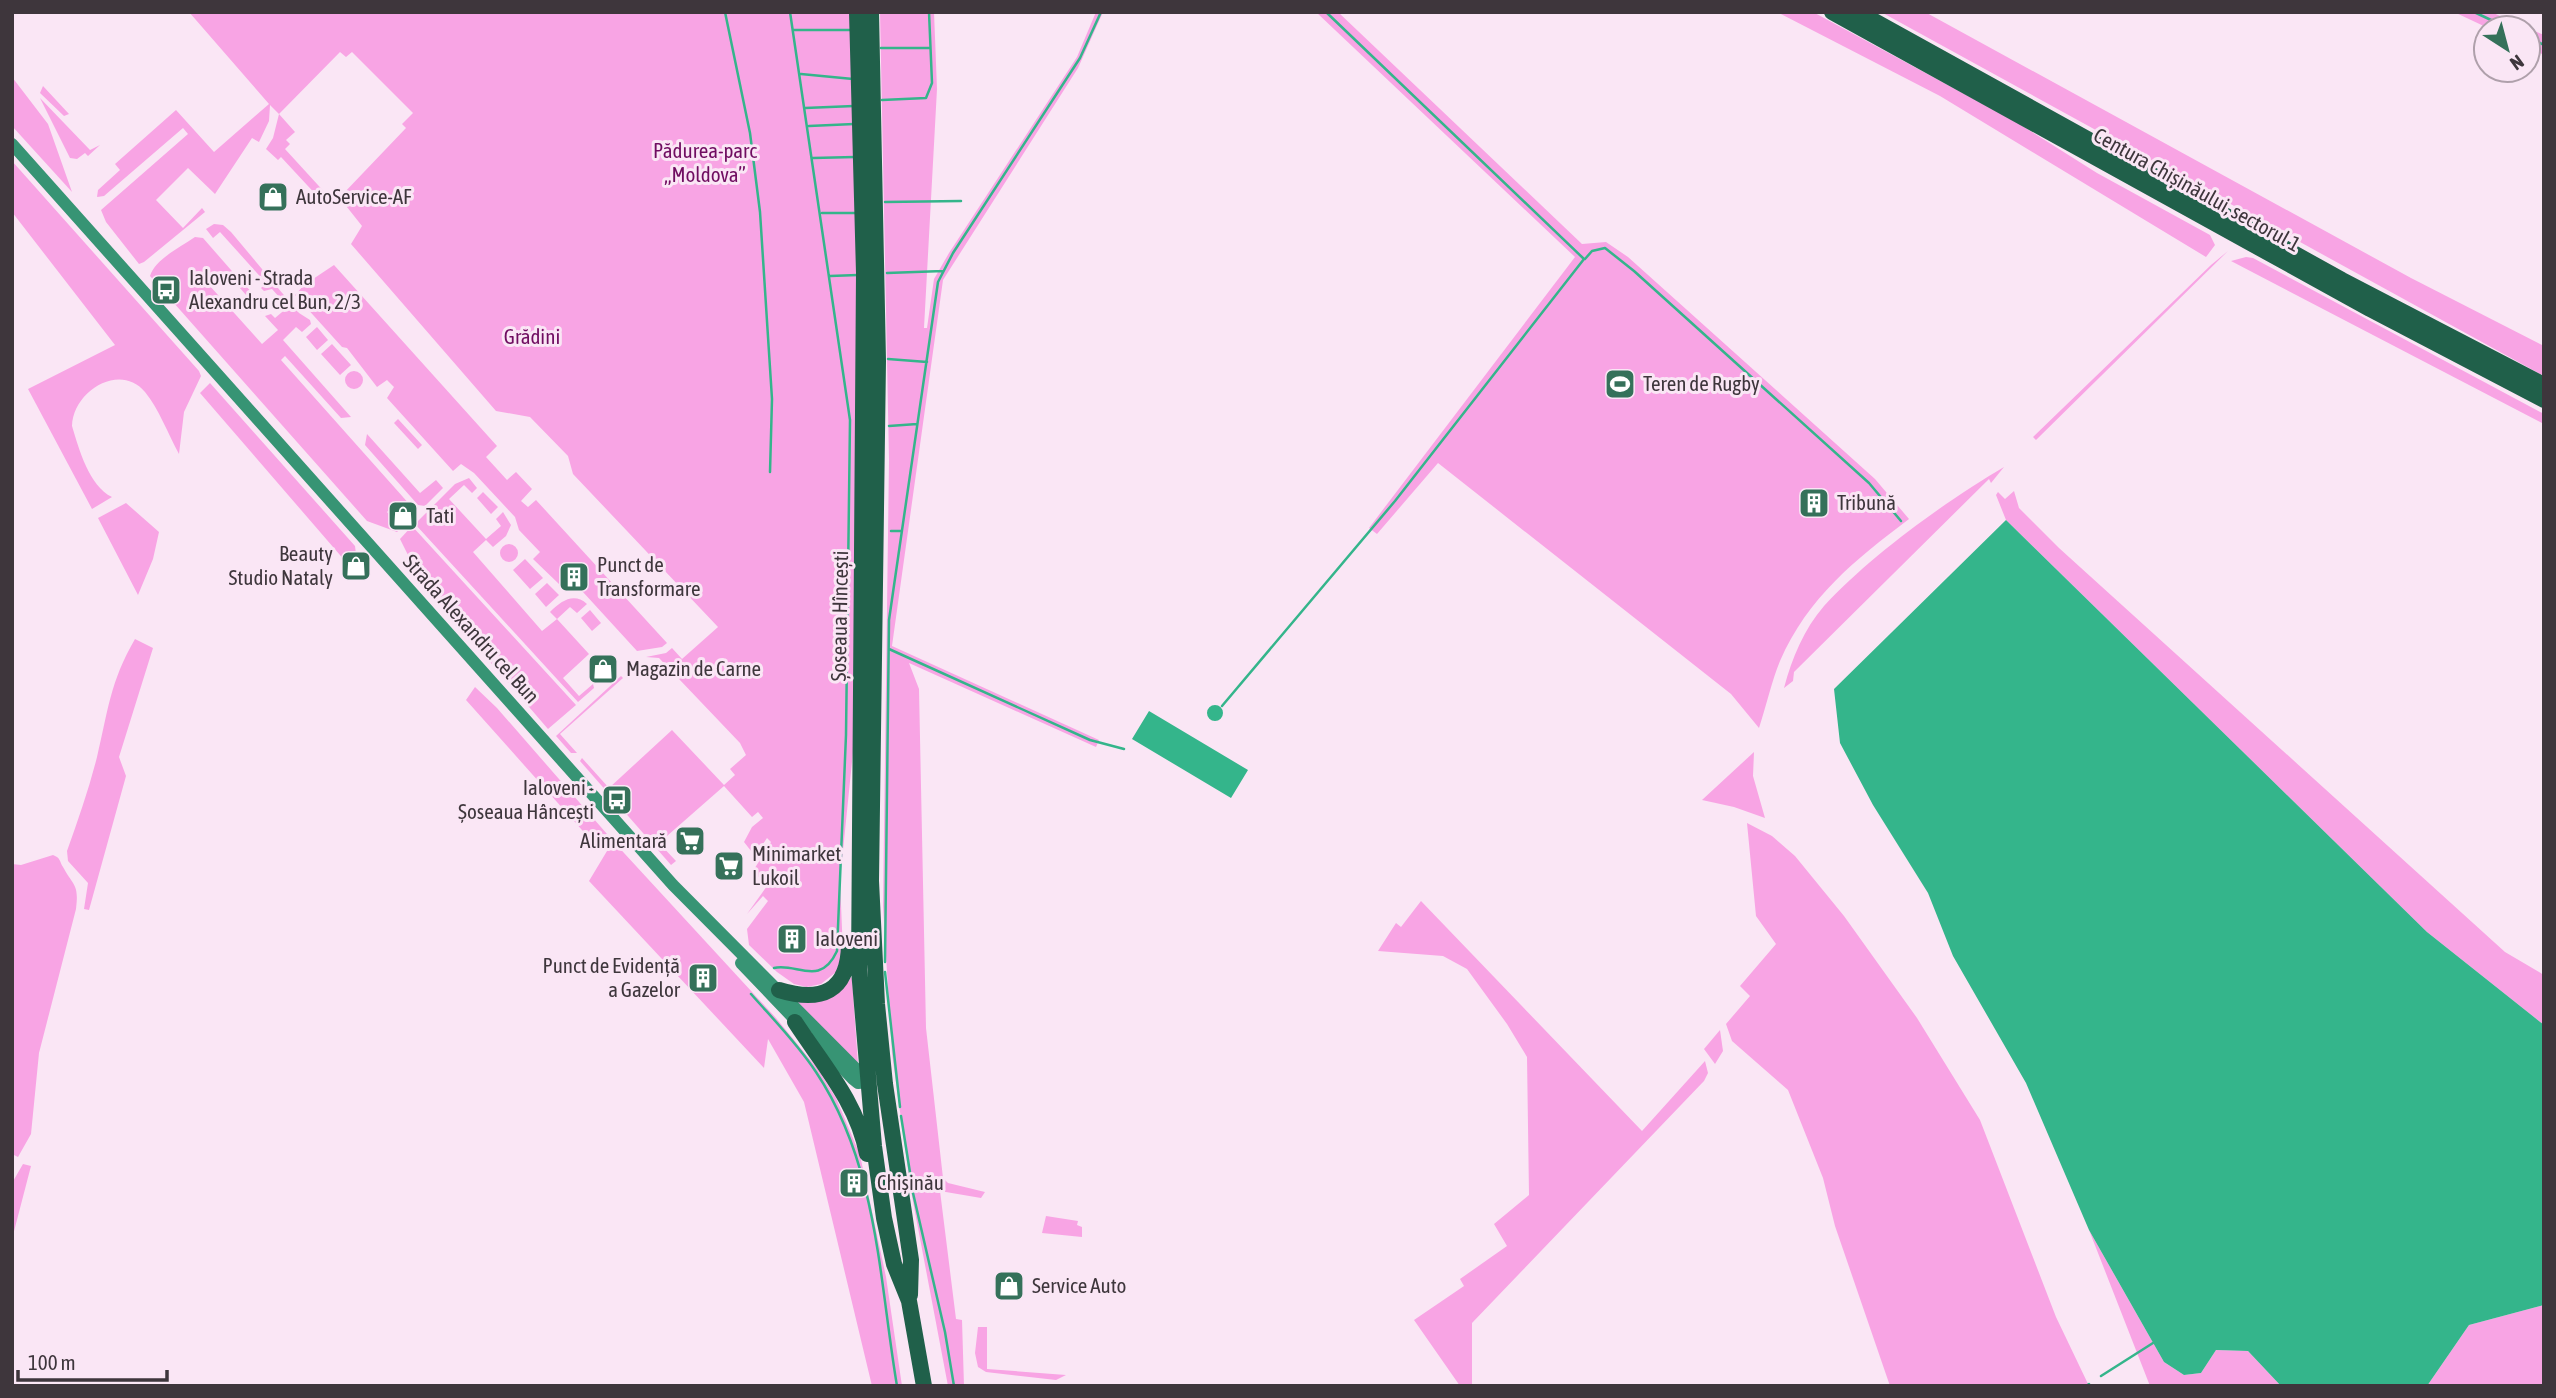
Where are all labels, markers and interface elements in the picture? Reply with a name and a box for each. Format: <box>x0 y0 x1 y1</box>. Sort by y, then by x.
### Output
north arrow <box>2472 14 2542 84</box>
text: N <box>2506 51 2528 75</box>
street label: Centura Chișinăului, sectorul 1 <box>2090 122 2305 256</box>
park label: Pădurea-parc „Moldova” <box>653 138 757 186</box>
shop icon: AutoService-AF <box>256 180 290 214</box>
place label: AutoService-AF <box>296 184 412 208</box>
place label: Ialoveni - Strada Alexandru cel Bun, 2/3 <box>189 265 361 313</box>
bus stop icon: Ialoveni - Strada Alexandru cel Bun, 2/3 <box>149 273 183 307</box>
park label: Grădini <box>504 324 560 348</box>
sports icon: Teren de Rugby <box>1603 367 1637 401</box>
place label: Teren de Rugby <box>1643 371 1760 395</box>
building icon: Tribună <box>1797 486 1831 520</box>
place label: Tribună <box>1837 490 1896 514</box>
shop icon: Tati <box>386 499 420 533</box>
place label: Tati <box>426 503 454 527</box>
place label: Beauty Studio Nataly <box>228 541 333 589</box>
shop icon: Beauty Studio Nataly <box>339 549 373 583</box>
street label: Strada Alexandru cel Bun <box>399 549 545 708</box>
street label: Șoseaua Hîncești <box>826 550 852 682</box>
place label: Punct de Transformare <box>597 552 701 600</box>
building icon: Punct de Transformare <box>557 560 591 594</box>
shop icon: Magazin de Carne <box>586 652 620 686</box>
place label: Magazin de Carne <box>626 656 761 680</box>
place label: Ialoveni - Șoseaua Hâncești <box>458 775 594 823</box>
bus stop icon: Ialoveni - Șoseaua Hâncești <box>600 783 634 817</box>
supermarket icon: Alimentară <box>673 824 707 858</box>
place label: Alimentară <box>580 828 667 852</box>
place label: Minimarket Lukoil <box>752 841 841 889</box>
supermarket icon: Minimarket Lukoil <box>712 849 746 883</box>
building icon: Ialoveni <box>775 922 809 956</box>
place label: Ialoveni <box>815 926 878 950</box>
place label: Punct de Evidență a Gazelor <box>542 953 681 1001</box>
building icon: Punct de Evidență a Gazelor <box>686 961 720 995</box>
building icon: Chișinău <box>837 1166 871 1200</box>
place label: Chișinău <box>877 1170 944 1194</box>
shop icon: Service Auto <box>992 1269 1026 1303</box>
place label: Service Auto <box>1032 1273 1126 1297</box>
scale bar <box>18 1338 166 1382</box>
text: 100 m <box>28 1350 76 1374</box>

